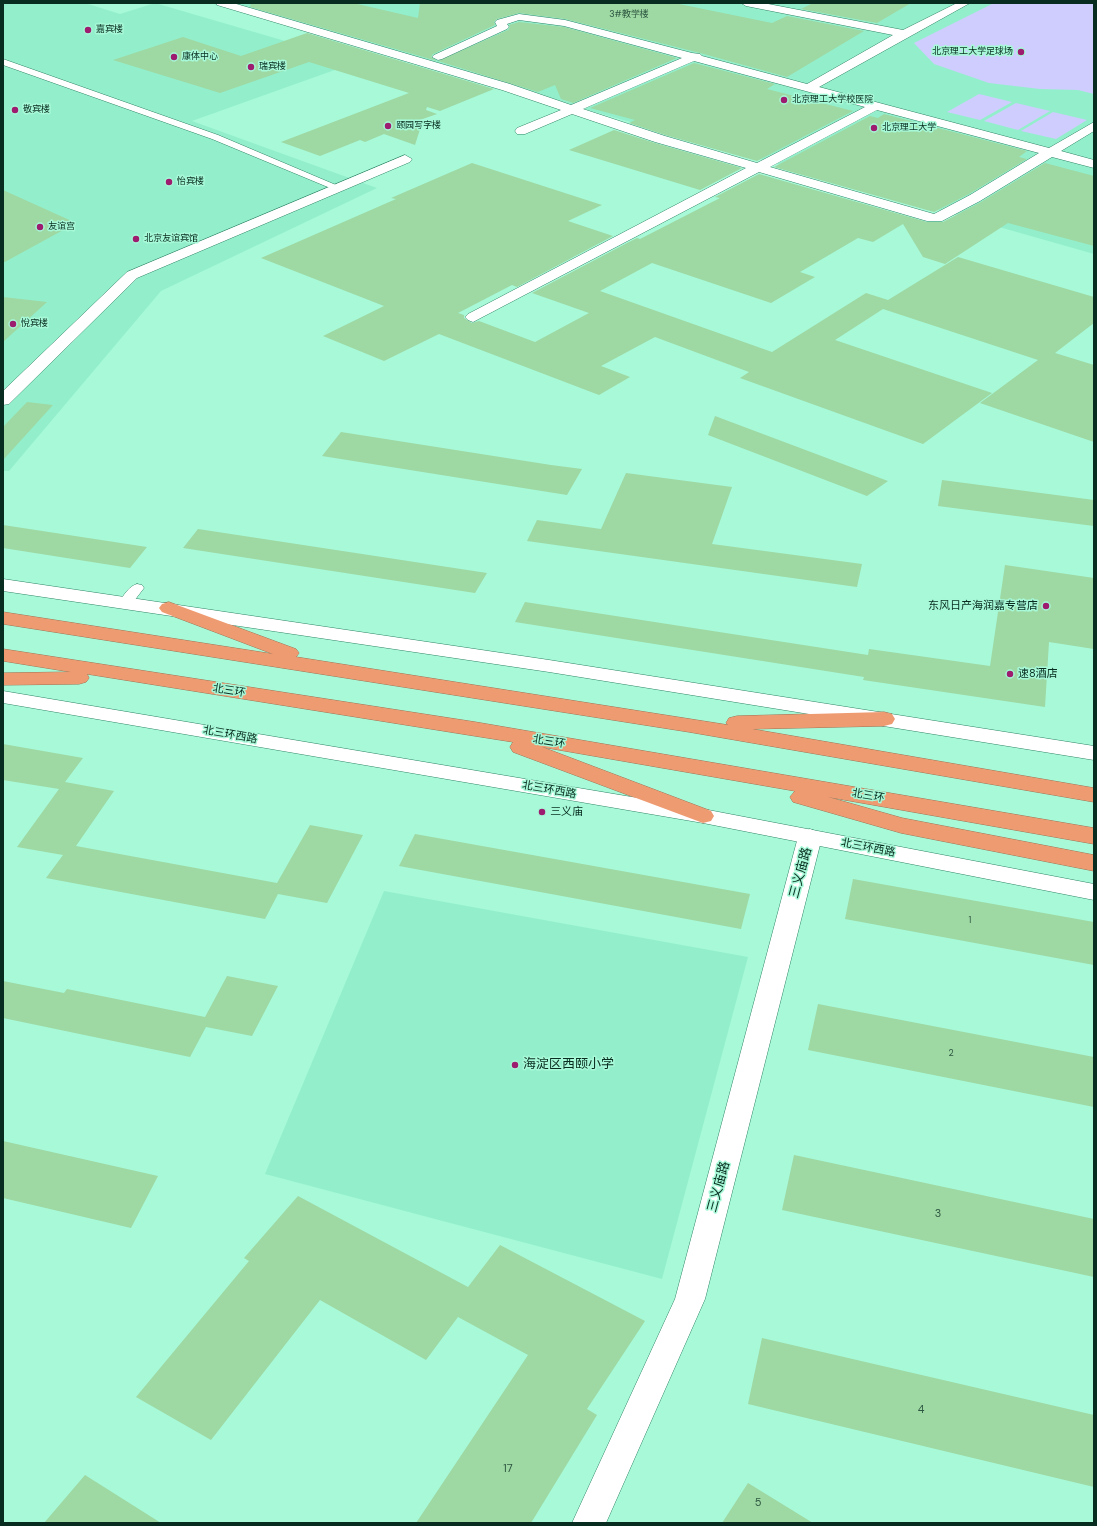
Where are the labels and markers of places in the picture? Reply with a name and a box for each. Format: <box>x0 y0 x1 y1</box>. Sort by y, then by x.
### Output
marker: 嘉宾楼 <box>83 25 93 35</box>
place label: 嘉宾楼 <box>96 25 123 35</box>
place label: 北京理工大学足球场 <box>932 47 1013 57</box>
marker: 北京理工大学足球场 <box>1016 47 1026 57</box>
marker: 康体中心 <box>169 52 179 62</box>
place label: 康体中心 <box>182 52 218 62</box>
marker: 瑞宾楼 <box>246 62 256 72</box>
place label: 瑞宾楼 <box>259 62 286 72</box>
marker: 北京理工大学校医院 <box>779 95 789 105</box>
place label: 北京理工大学校医院 <box>792 95 873 105</box>
marker: 敬宾楼 <box>10 105 20 115</box>
place label: 敬宾楼 <box>23 105 50 115</box>
marker: 颐园写字楼 <box>383 121 393 131</box>
place label: 颐园写字楼 <box>396 121 441 131</box>
marker: 北京理工大学 <box>869 123 879 133</box>
place label: 北京理工大学 <box>882 123 936 133</box>
marker: 怡宾楼 <box>164 177 174 187</box>
place label: 怡宾楼 <box>177 177 204 187</box>
marker: 友谊宫 <box>35 222 45 232</box>
place label: 友谊宫 <box>48 222 75 232</box>
marker: 北京友谊宾馆 <box>131 234 141 244</box>
place label: 北京友谊宾馆 <box>144 234 198 244</box>
marker: 悅宾楼 <box>8 319 18 329</box>
place label: 悅宾楼 <box>21 319 48 329</box>
place label: 东风日产海润嘉专营店 <box>928 599 1038 613</box>
marker: 东风日产海润嘉专营店 <box>1041 601 1051 611</box>
place label: 速8酒店 <box>1018 667 1058 681</box>
marker: 速8酒店 <box>1005 669 1015 679</box>
place label: 三义庙 <box>550 805 583 819</box>
marker: 三义庙 <box>537 807 547 817</box>
place label: 海淀区西颐小学 <box>523 1057 614 1073</box>
marker: 海淀区西颐小学 <box>510 1060 520 1070</box>

